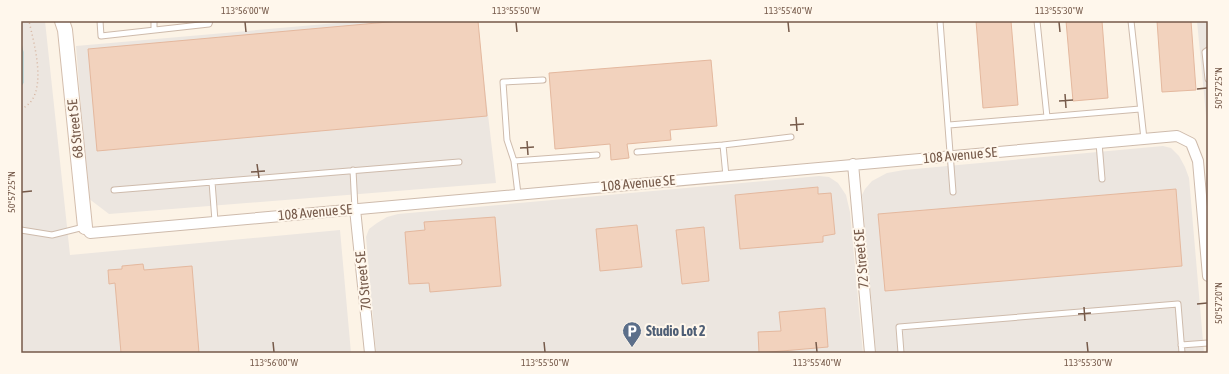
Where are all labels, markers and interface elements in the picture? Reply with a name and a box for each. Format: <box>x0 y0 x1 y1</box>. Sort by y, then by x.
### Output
text: 113°56'00"W <box>221 5 270 16</box>
text: 113°55'50"W <box>492 5 541 16</box>
text: 113°55'40"W <box>764 5 813 16</box>
text: 113°55'30"W <box>1035 5 1084 16</box>
text: 50°57'25"N <box>1213 67 1224 109</box>
street label: 68 Street SE <box>64 99 86 159</box>
street label: 108 Avenue SE <box>922 144 998 166</box>
text: 50°57'25"N <box>6 171 17 213</box>
street label: 108 Avenue SE <box>600 172 676 194</box>
street label: 108 Avenue SE <box>277 201 353 223</box>
street label: 72 Street SE <box>850 229 872 289</box>
street label: 70 Street SE <box>352 251 374 311</box>
text: 50°57'20"N <box>1213 282 1224 324</box>
parking icon: Studio Lot 2 <box>621 320 643 348</box>
place label: Studio Lot 2 <box>646 323 706 339</box>
text: 113°56'00"W <box>250 357 299 368</box>
text: 113°55'50"W <box>521 357 570 368</box>
text: 113°55'40"W <box>793 357 842 368</box>
text: 113°55'30"W <box>1064 357 1113 368</box>

